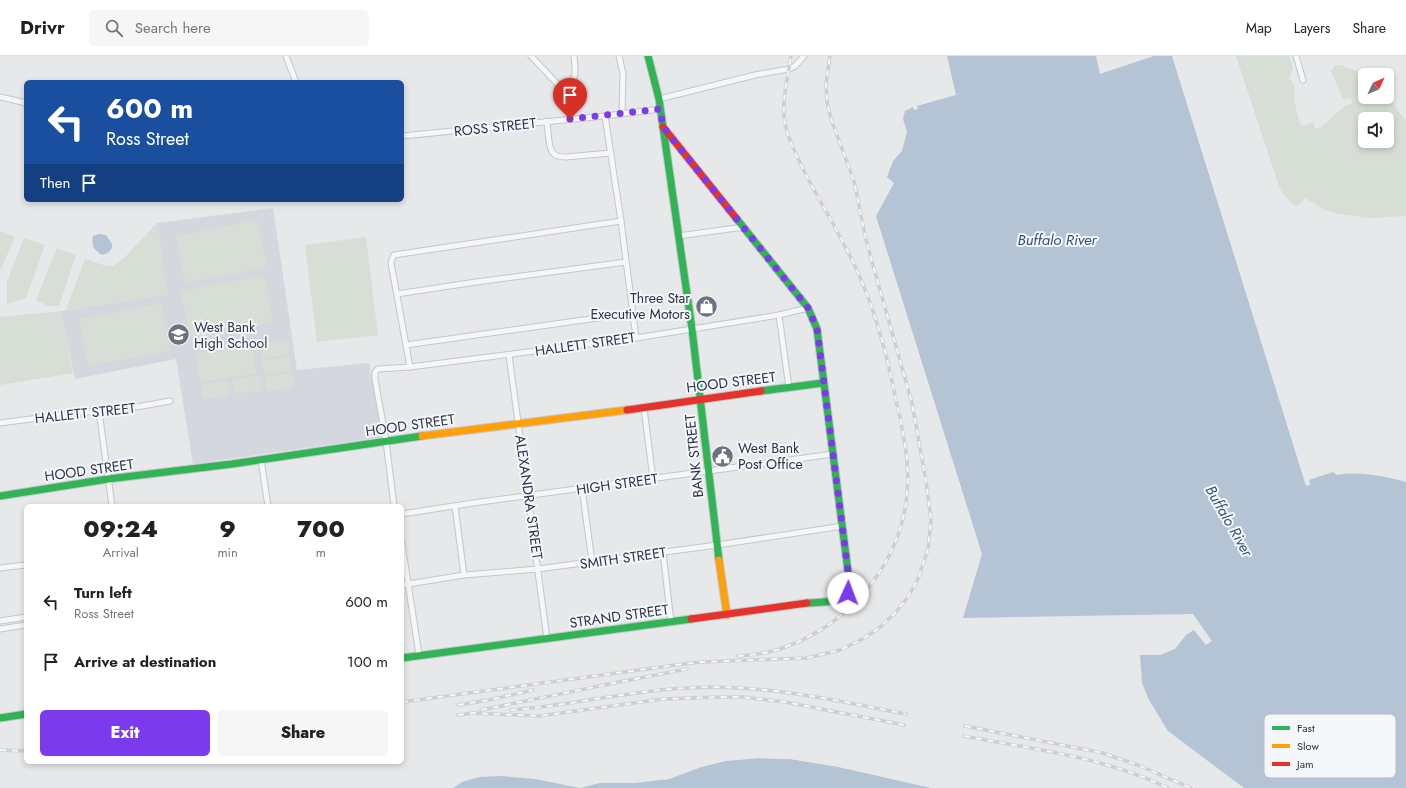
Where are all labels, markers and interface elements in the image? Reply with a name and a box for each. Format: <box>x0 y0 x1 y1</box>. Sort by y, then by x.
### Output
search box <box>89 10 369 46</box>
text: Drivr <box>20 14 65 41</box>
icon: search <box>103 17 125 39</box>
text: Search here <box>135 17 211 39</box>
text: Map <box>1246 18 1272 38</box>
text: Layers <box>1294 18 1330 38</box>
text: Share <box>1352 18 1386 38</box>
north arrow <box>1358 68 1394 104</box>
map controls <box>1358 68 1394 148</box>
pin <box>553 78 587 119</box>
icon: arrive <box>559 84 581 106</box>
text: 600 m <box>106 88 193 129</box>
icon: left <box>40 96 92 148</box>
button: sound <box>1358 112 1394 148</box>
street label: ROSS STREET <box>453 113 537 141</box>
text: Ross Street <box>106 126 189 152</box>
text: Then <box>40 172 70 194</box>
icon: arrive <box>78 172 100 194</box>
water label: Buffalo River <box>1018 229 1097 251</box>
place label: Three Star Executive Motors <box>591 288 690 324</box>
shop icon: Three Star Executive Motors <box>693 293 719 319</box>
place label: West Bank High School <box>194 317 267 353</box>
school or university icon: West Bank High School <box>166 322 192 348</box>
street label: HALLETT STREET <box>534 327 637 361</box>
street label: HOOD STREET <box>685 367 777 397</box>
street label: HALLETT STREET <box>34 398 137 428</box>
street label: HOOD STREET <box>364 409 456 441</box>
street label: BANK STREET <box>680 413 708 499</box>
street label: ALEXANDRA STREET <box>510 433 548 561</box>
place label: West Bank Post Office <box>738 438 803 474</box>
public building icon: West Bank Post Office <box>709 443 735 469</box>
street label: HOOD STREET <box>43 454 135 486</box>
street label: HIGH STREET <box>575 468 660 500</box>
water label: Buffalo River <box>1200 481 1259 561</box>
text: 09:24 <box>83 511 158 546</box>
text: 9 <box>219 511 236 546</box>
text: 700 <box>297 511 345 546</box>
street label: SMITH STREET <box>578 542 668 574</box>
text: Arrival <box>103 543 139 562</box>
text: min <box>217 543 238 562</box>
text: m <box>316 543 326 562</box>
position arrow <box>827 572 869 614</box>
text: Turn left <box>74 582 132 604</box>
icon: left <box>40 591 62 613</box>
text: 600 m <box>345 591 388 613</box>
street label: STRAND STREET <box>568 599 670 633</box>
text: Ross Street <box>74 604 134 623</box>
icon: arrive <box>40 651 62 673</box>
text: Arrive at destination <box>74 651 216 673</box>
text: 100 m <box>347 651 388 673</box>
button: Exit <box>40 710 210 756</box>
button: Share <box>218 710 388 756</box>
legend <box>1264 714 1396 778</box>
text: Fast <box>1297 720 1315 736</box>
text: Slow <box>1297 738 1319 754</box>
text: Jam <box>1295 756 1314 772</box>

